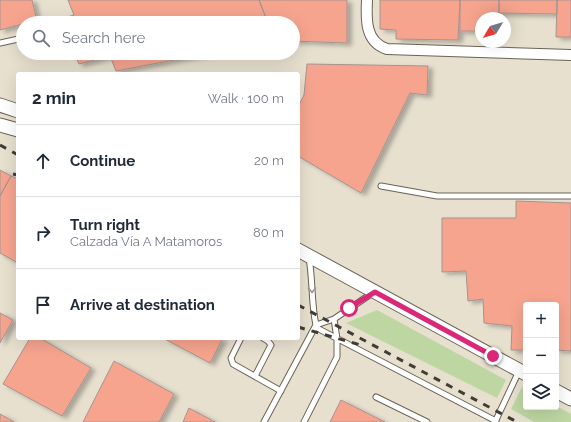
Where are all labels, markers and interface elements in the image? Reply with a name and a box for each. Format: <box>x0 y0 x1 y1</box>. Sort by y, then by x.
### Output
north arrow <box>475 12 511 48</box>
search box <box>16 16 300 60</box>
icon: search <box>30 27 52 49</box>
text: Search here <box>62 29 145 47</box>
text: 2 min <box>32 88 76 108</box>
text: Walk · 100 m <box>208 91 284 106</box>
icon: ahead <box>32 150 54 172</box>
text: Continue <box>70 152 135 170</box>
text: 20 m <box>254 153 284 168</box>
text: Turn right <box>70 216 140 234</box>
icon: right <box>32 222 54 244</box>
text: 80 m <box>253 225 284 240</box>
text: Calzada Vía A Matamoros <box>70 234 222 249</box>
one-way arrow <box>308 287 317 293</box>
icon: arrive <box>32 294 54 316</box>
text: Arrive at destination <box>70 296 215 314</box>
route start <box>340 299 358 317</box>
map controls <box>523 302 559 410</box>
button: + <box>523 302 559 338</box>
button: − <box>523 338 559 374</box>
route end <box>484 347 502 365</box>
button: layers <box>523 374 559 410</box>

